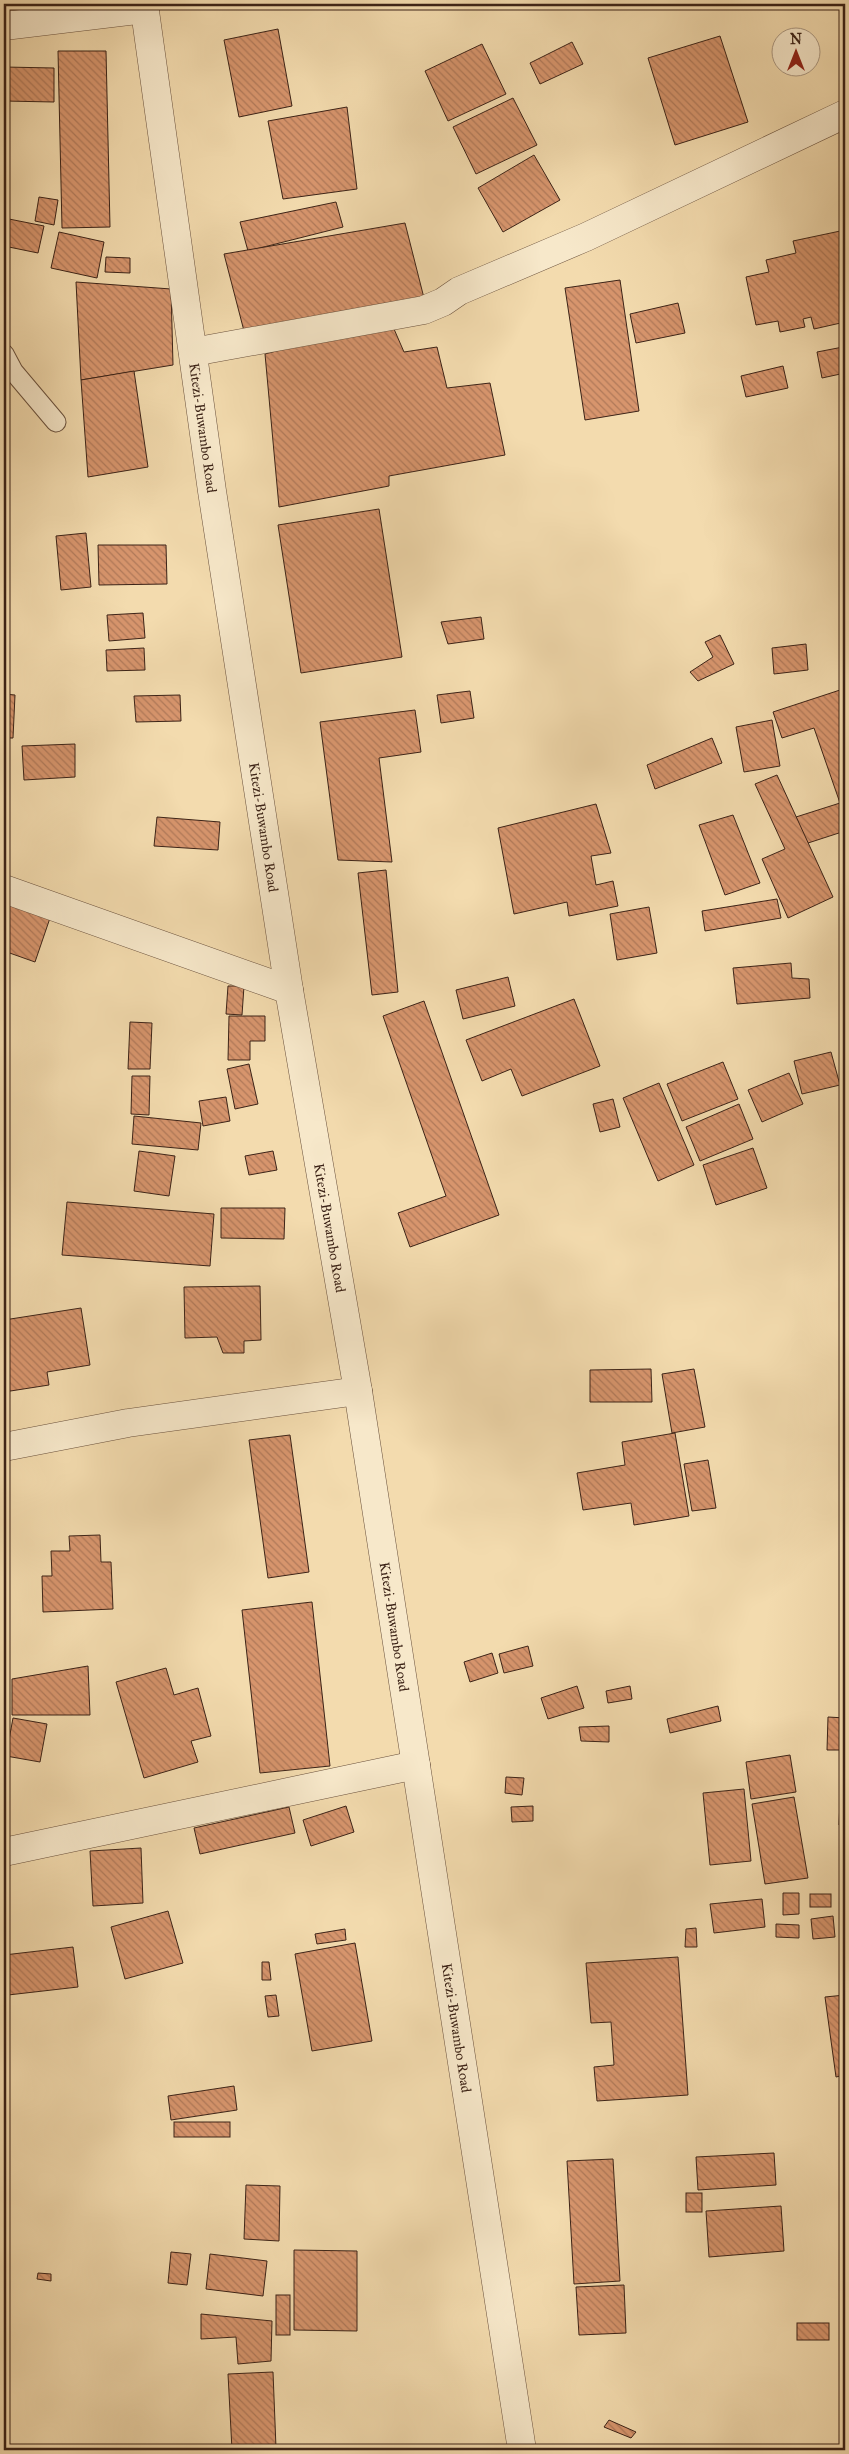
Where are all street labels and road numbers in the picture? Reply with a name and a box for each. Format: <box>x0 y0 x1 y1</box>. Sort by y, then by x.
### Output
street label: Kitezi-Buwambo Road <box>186 362 221 494</box>
street label: Kitezi-Buwambo Road <box>246 761 282 893</box>
street label: Kitezi-Buwambo Road <box>310 1162 349 1294</box>
street label: Kitezi-Buwambo Road <box>376 1561 413 1693</box>
street label: Kitezi-Buwambo Road <box>438 1962 475 2094</box>

